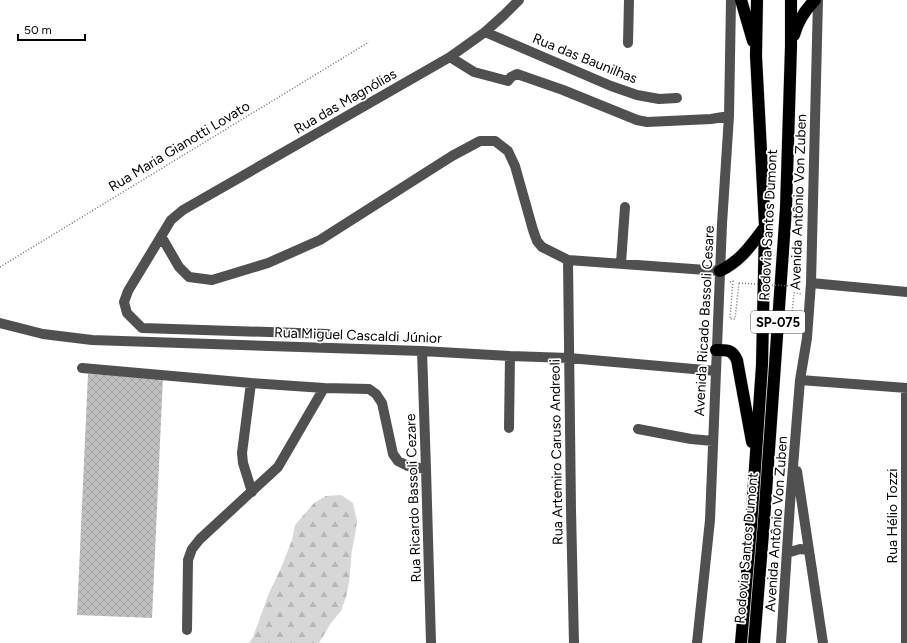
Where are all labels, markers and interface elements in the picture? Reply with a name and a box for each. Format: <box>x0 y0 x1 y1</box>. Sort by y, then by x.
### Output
scale bar <box>18 16 85 42</box>
text: 50 m <box>24 23 52 37</box>
street label: Rua das Baunilhas <box>530 30 640 87</box>
street label: Rua das Magnólias <box>291 65 400 138</box>
street label: Rua Maria Gianotti Lovato <box>106 97 253 195</box>
street label: Avenida Antônio Von Zuben <box>787 113 810 290</box>
street label: Rodovia Santos Dumont <box>756 149 781 301</box>
street label: Avenida Ricado Bassoli Cesare <box>691 225 718 417</box>
road number: SP-075 <box>751 311 805 333</box>
street label: Rua Miguel Cascaldi Júnior <box>274 324 442 347</box>
street label: Rua Artemiro Caruso Andreoli <box>546 359 567 545</box>
street label: Rua Ricardo Bassoli Cezare <box>402 413 425 583</box>
street label: Avenida Antônio Von Zuben <box>762 435 791 613</box>
street label: Rua Hélio Tozzi <box>884 468 901 564</box>
street label: Rodovia Santos Dumont <box>731 472 762 624</box>

